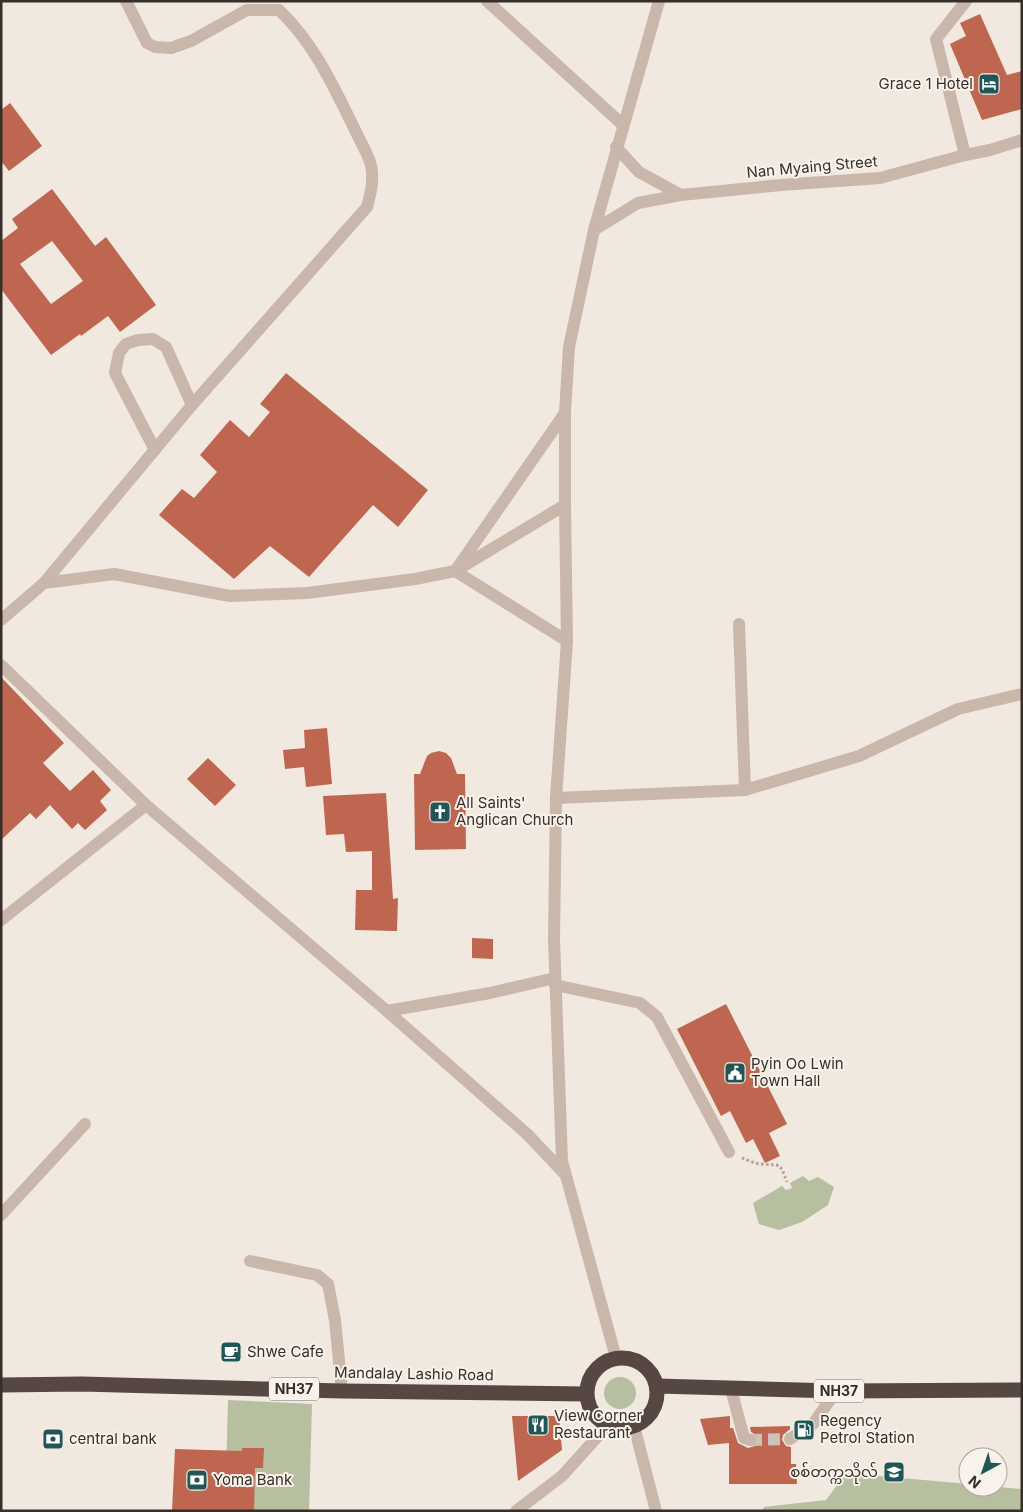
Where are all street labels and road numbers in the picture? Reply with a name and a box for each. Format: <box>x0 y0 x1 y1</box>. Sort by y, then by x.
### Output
street label: Nan Myaing Street <box>746 151 878 182</box>
street label: Mandalay Lashio Road <box>334 1363 494 1384</box>
road number: NH37 <box>269 1378 319 1400</box>
road number: NH37 <box>814 1380 864 1402</box>

